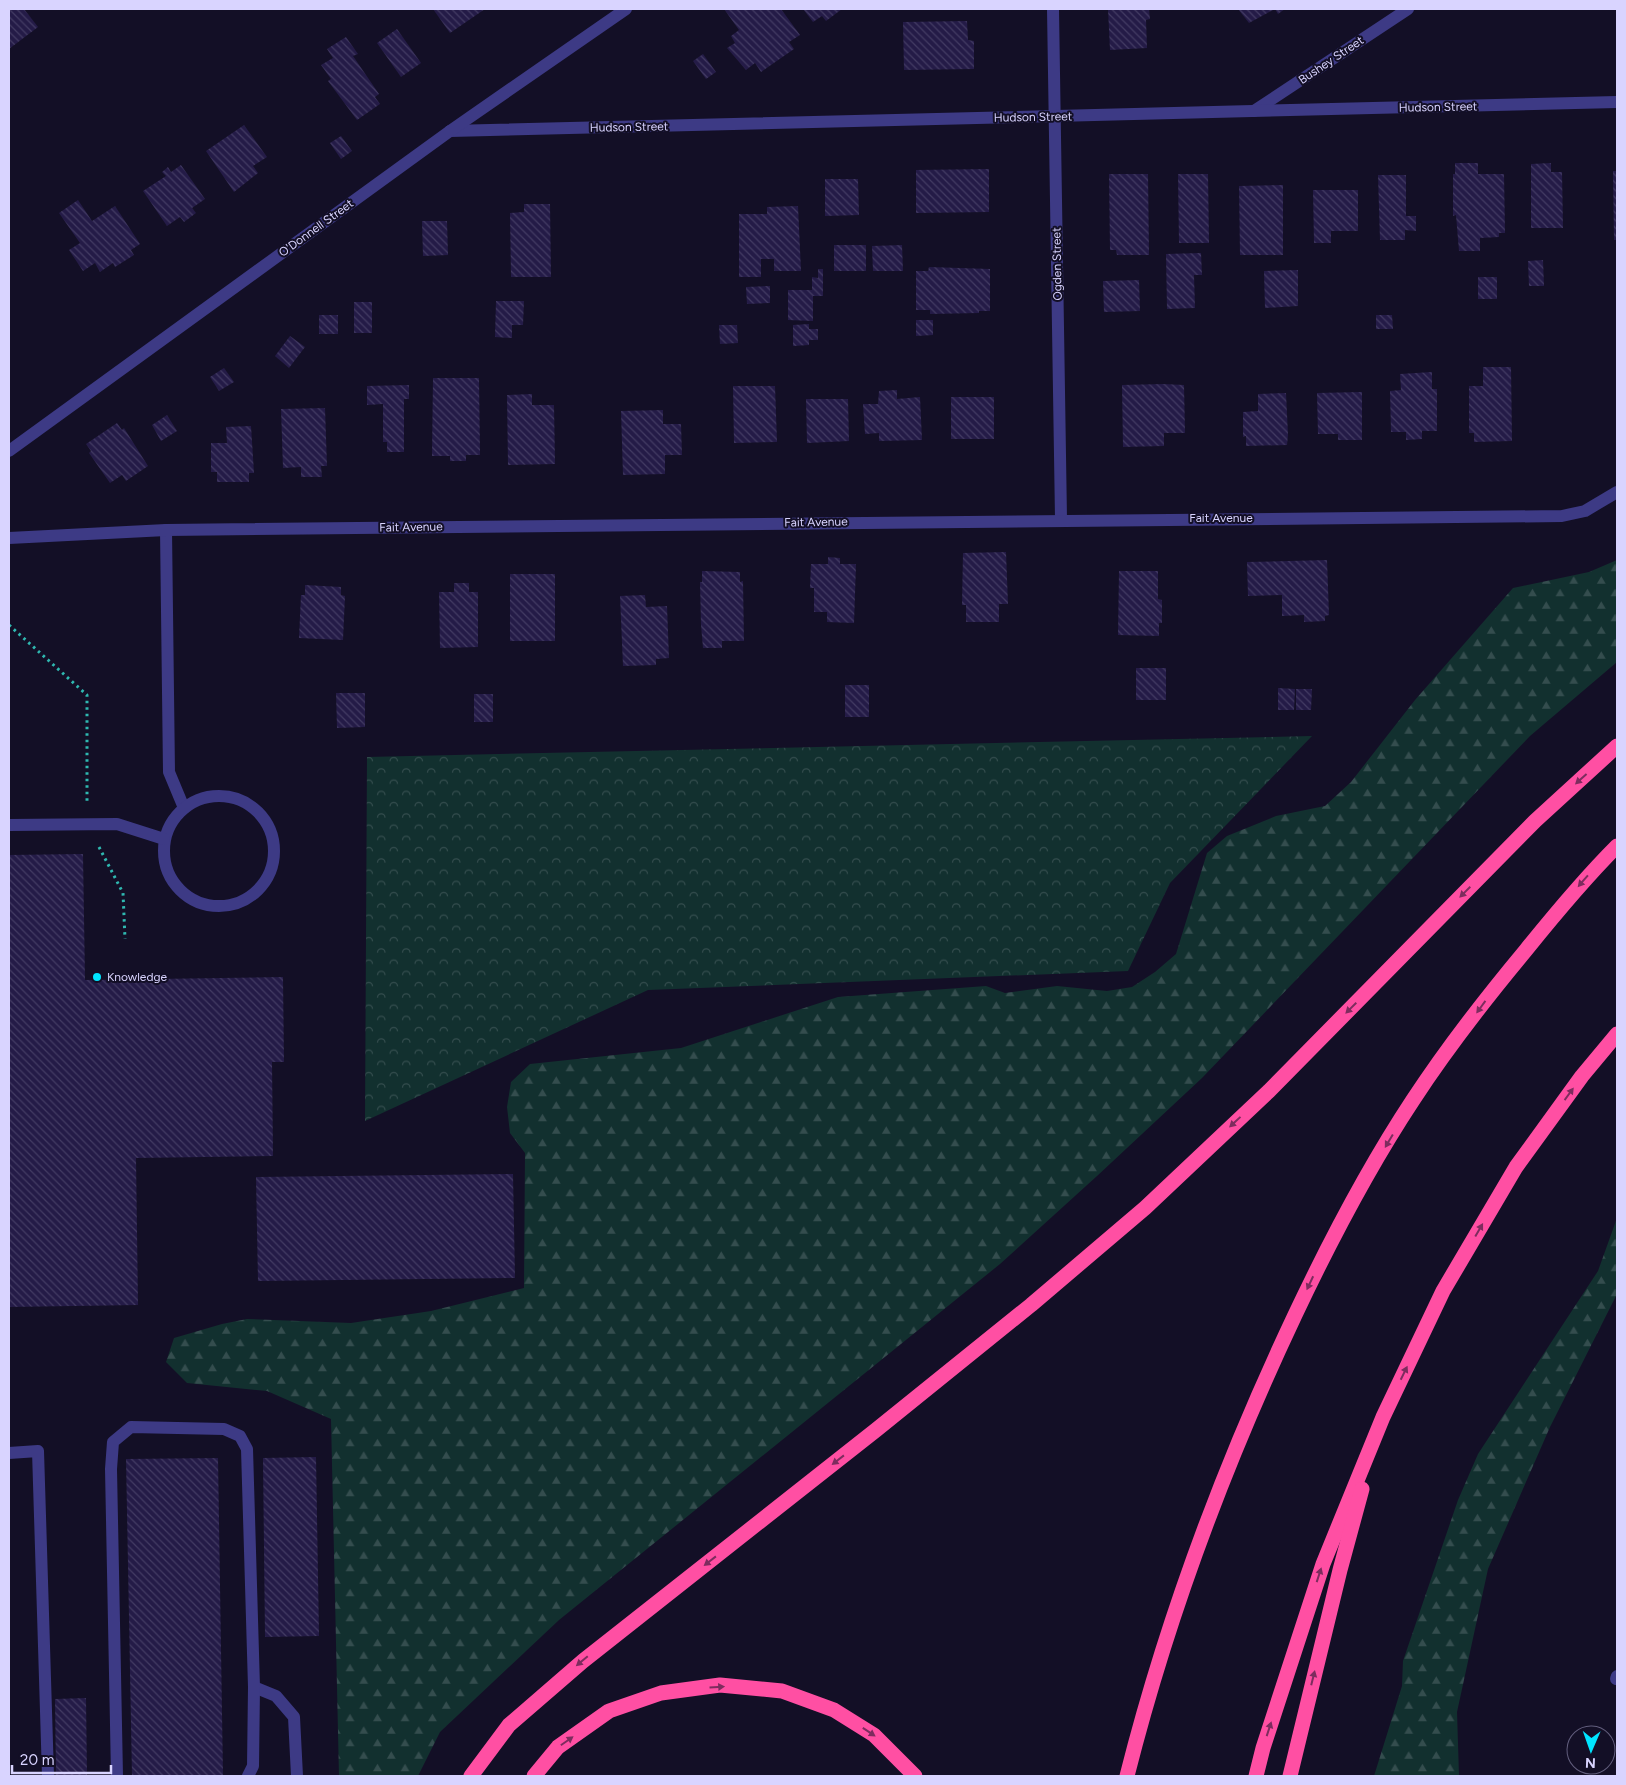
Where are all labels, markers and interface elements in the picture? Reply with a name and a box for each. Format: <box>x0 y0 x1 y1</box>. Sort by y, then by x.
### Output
street label: Bushey Street <box>1296 33 1367 87</box>
street label: Hudson Street <box>1399 99 1478 115</box>
street label: Hudson Street <box>994 109 1073 125</box>
street label: Hudson Street <box>590 119 669 135</box>
street label: O'Donnell Street <box>276 196 356 260</box>
street label: Ogden Street <box>1049 227 1065 301</box>
street label: Fait Avenue <box>1189 511 1253 525</box>
street label: Fait Avenue <box>784 514 848 530</box>
street label: Fait Avenue <box>379 519 443 535</box>
one-way arrow <box>1576 773 1588 785</box>
one-way arrow <box>1578 875 1589 887</box>
one-way arrow <box>1459 886 1471 898</box>
place label: Knowledge <box>107 970 167 984</box>
marker: Knowledge <box>91 971 103 983</box>
one-way arrow <box>1476 1000 1486 1014</box>
one-way arrow <box>1345 1002 1357 1014</box>
one-way arrow <box>1564 1087 1574 1101</box>
one-way arrow <box>1230 1116 1242 1128</box>
one-way arrow <box>1384 1134 1393 1147</box>
one-way arrow <box>1475 1222 1483 1237</box>
one-way arrow <box>1306 1276 1314 1290</box>
one-way arrow <box>1400 1366 1408 1381</box>
one-way arrow <box>832 1455 845 1466</box>
one-way arrow <box>704 1555 717 1566</box>
one-way arrow <box>1316 1567 1324 1582</box>
one-way arrow <box>576 1656 589 1667</box>
one-way arrow <box>1309 1670 1317 1685</box>
one-way arrow <box>709 1682 725 1690</box>
one-way arrow <box>1266 1722 1273 1737</box>
north arrow <box>1566 1725 1616 1775</box>
one-way arrow <box>863 1727 876 1737</box>
one-way arrow <box>560 1736 574 1746</box>
scale bar <box>12 1742 111 1774</box>
text: 20 m <box>20 1751 54 1769</box>
text: N <box>1585 1754 1596 1771</box>

